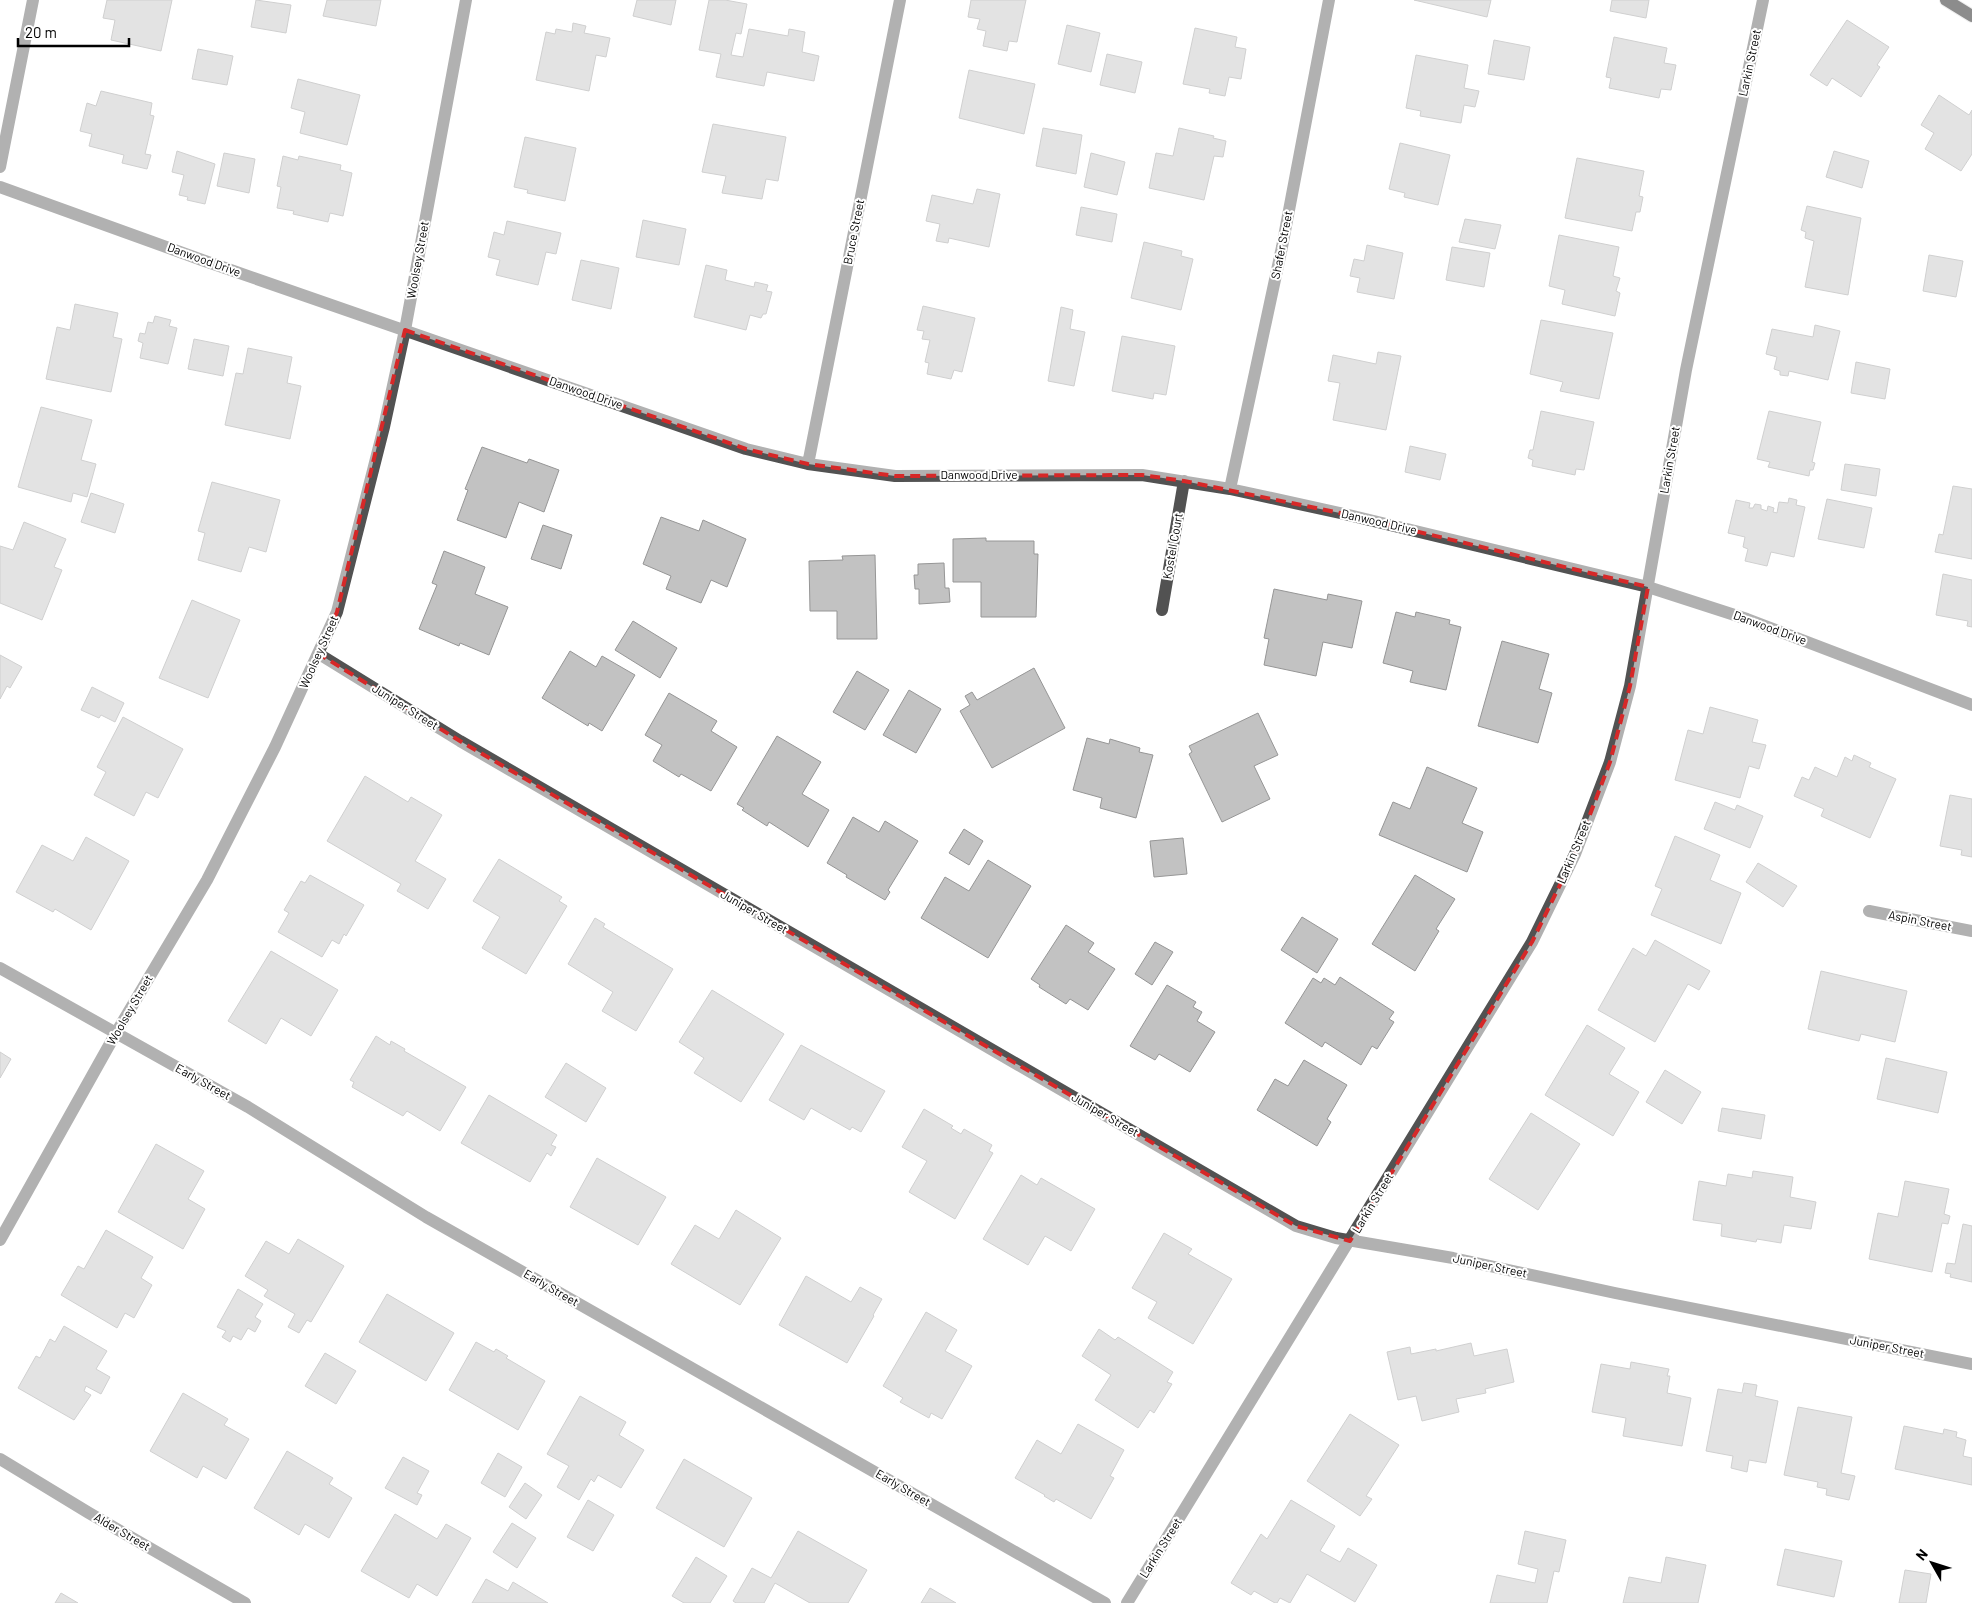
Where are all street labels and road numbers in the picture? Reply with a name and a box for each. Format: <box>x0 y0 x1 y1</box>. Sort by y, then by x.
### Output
street label: Larkin Street <box>1735 28 1763 98</box>
street label: Bruce Street <box>840 198 866 266</box>
street label: Shafer Street <box>1268 210 1294 280</box>
street label: Woolsey Street <box>403 220 431 300</box>
street label: Danwood Drive <box>166 239 243 279</box>
street label: Danwood Drive <box>548 373 625 411</box>
street label: Larkin Street <box>1656 425 1682 495</box>
street label: Danwood Drive <box>940 467 1018 481</box>
street label: Danwood Drive <box>1340 506 1418 537</box>
street label: Kostell Court <box>1159 512 1185 580</box>
street label: Danwood Drive <box>1732 607 1809 647</box>
street label: Woolsey Street <box>296 613 340 690</box>
street label: Juniper Street <box>370 680 441 732</box>
street label: Larkin Street <box>1553 818 1593 886</box>
street label: Juniper Street <box>718 886 791 936</box>
street label: Aspin Street <box>1887 907 1953 933</box>
street label: Woolsey Street <box>103 972 155 1047</box>
street label: Early Street <box>173 1060 234 1102</box>
street label: Juniper Street <box>1069 1089 1142 1139</box>
street label: Larkin Street <box>1349 1170 1396 1235</box>
street label: Juniper Street <box>1452 1250 1529 1280</box>
street label: Early Street <box>521 1266 582 1309</box>
street label: Juniper Street <box>1849 1332 1926 1360</box>
street label: Early Street <box>873 1466 934 1509</box>
street label: Alder Street <box>92 1509 153 1553</box>
street label: Larkin Street <box>1136 1515 1184 1580</box>

